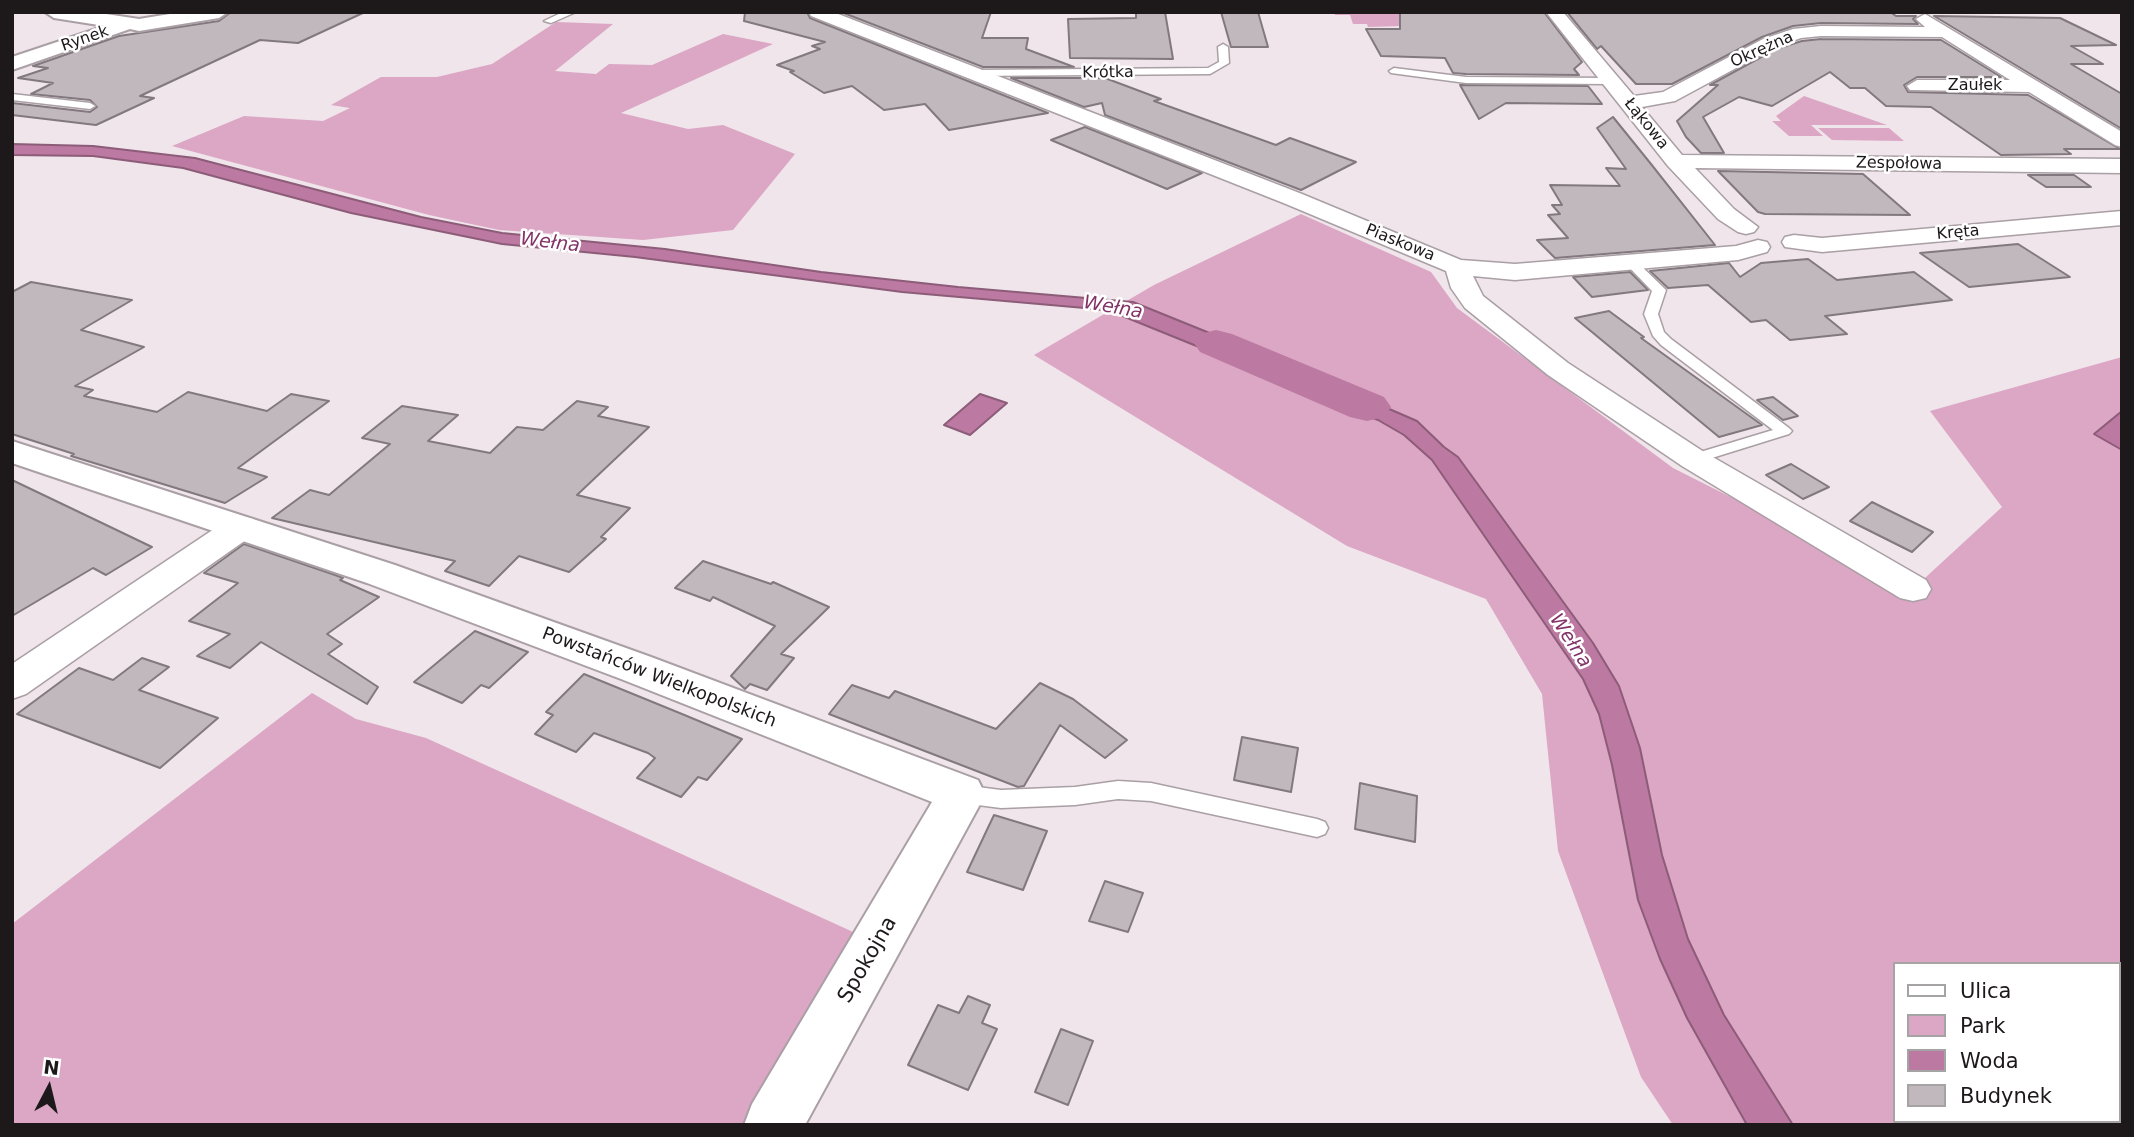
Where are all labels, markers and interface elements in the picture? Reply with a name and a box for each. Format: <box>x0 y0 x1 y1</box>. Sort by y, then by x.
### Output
street label: Rynek <box>59 22 111 56</box>
street label: Okrężna <box>1728 28 1796 72</box>
street label: Krótka <box>1082 63 1134 83</box>
street label: Zaułek <box>1948 76 2002 96</box>
street label: Łąkowa <box>1620 95 1672 153</box>
street label: Zespołowa <box>1856 154 1942 174</box>
street label: Piaskowa <box>1362 220 1438 266</box>
street label: Kręta <box>1936 222 1980 244</box>
water label: Wełna <box>519 228 581 258</box>
water label: Wełna <box>1082 292 1144 324</box>
water label: Wełna <box>1544 610 1596 672</box>
street label: Powstańców Wielkopolskich <box>539 623 779 733</box>
street label: Spokojna <box>833 912 903 1008</box>
legend <box>1892 962 2120 1123</box>
text: Ulica <box>1960 979 2011 1003</box>
text: Park <box>1960 1014 2005 1038</box>
text: Woda <box>1960 1049 2019 1073</box>
north arrow <box>14 1053 84 1123</box>
text: N <box>42 1055 61 1079</box>
text: Budynek <box>1960 1084 2052 1108</box>

